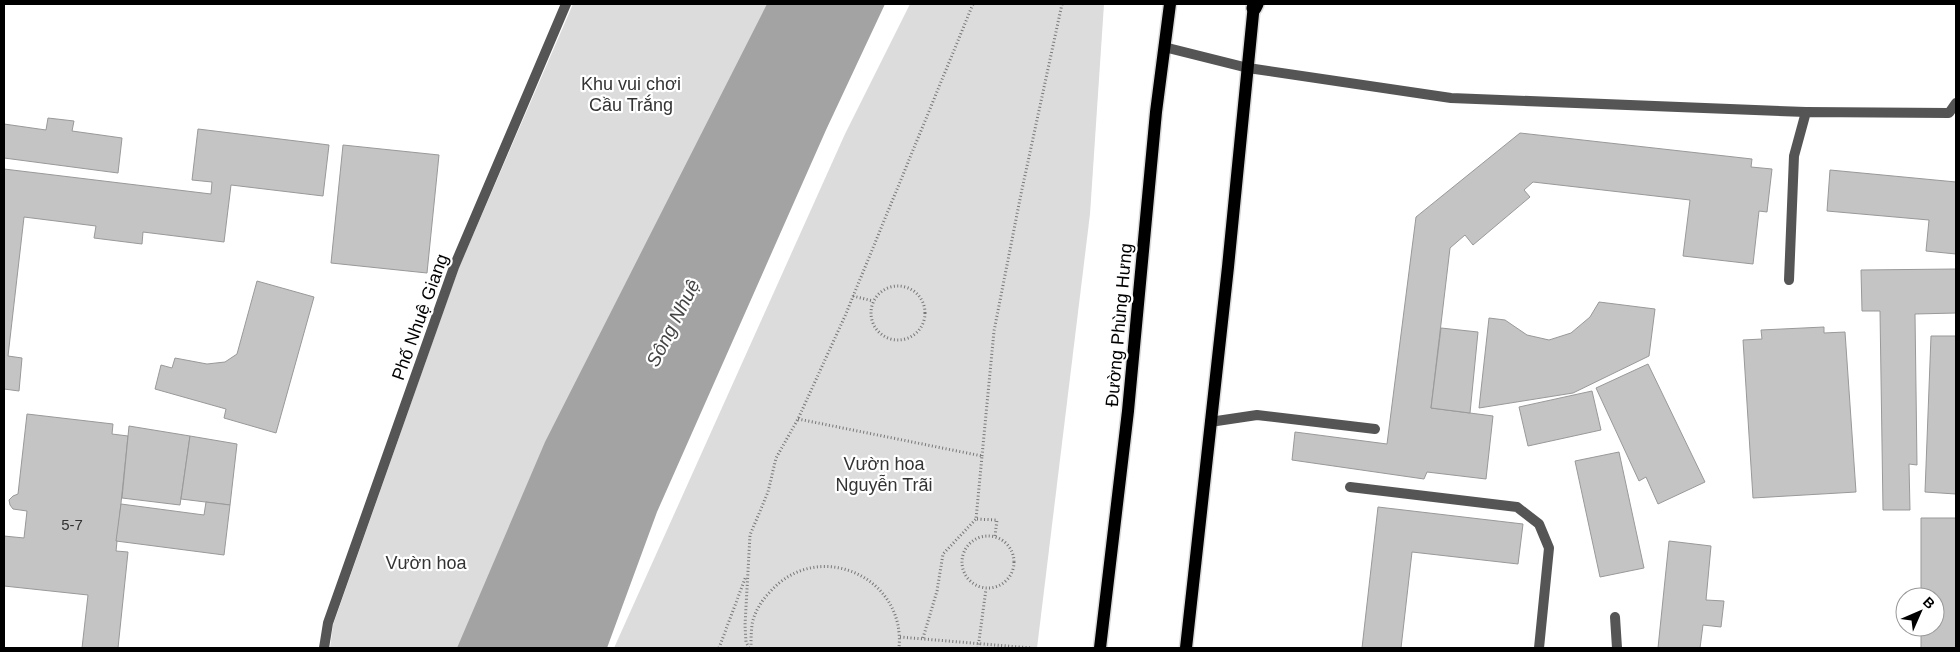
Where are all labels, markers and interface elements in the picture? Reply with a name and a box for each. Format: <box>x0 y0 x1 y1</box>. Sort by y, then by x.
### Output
park label: Khu vui chơi Cầu Trắng <box>581 74 681 115</box>
street label: Đường Phùng Hưng <box>1102 242 1136 408</box>
street label: Phố Nhuệ Giang <box>388 251 452 383</box>
water label: Sông Nhuệ <box>642 276 704 370</box>
park label: Vườn hoa Nguyễn Trãi <box>835 454 933 495</box>
house number: 5-7 <box>61 516 83 533</box>
park label: Vườn hoa <box>386 553 467 573</box>
north arrow <box>1895 587 1945 637</box>
text: B <box>1920 594 1938 612</box>

